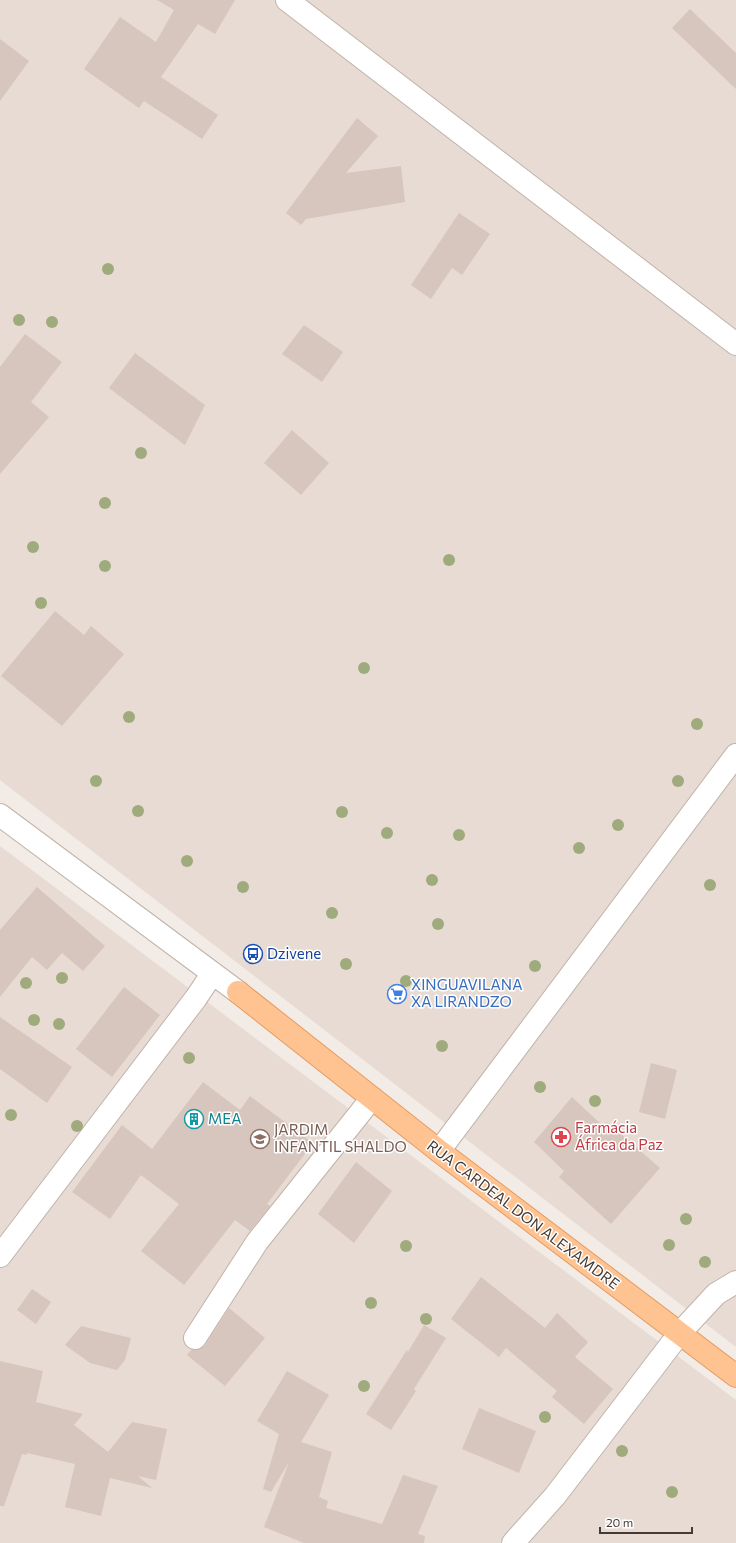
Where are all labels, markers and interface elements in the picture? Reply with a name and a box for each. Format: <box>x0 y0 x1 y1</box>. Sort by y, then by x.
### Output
bus stop icon: Dzivene <box>242 943 264 965</box>
place label: Dzivene <box>267 944 321 962</box>
place label: XINGUAVILANA XA LIRANDZO <box>411 975 523 1010</box>
supermarket icon: XINGUAVILANA XA LIRANDZO <box>386 983 408 1005</box>
building icon: MEA <box>183 1108 205 1130</box>
place label: MEA <box>208 1109 242 1127</box>
place label: Farmácia África da Paz <box>575 1118 663 1153</box>
place label: JARDIM INFANTIL SHALDO <box>274 1120 407 1155</box>
pharmacy icon: Farmácia África da Paz <box>550 1126 572 1148</box>
school or university icon: JARDIM INFANTIL SHALDO <box>249 1128 271 1150</box>
street label: RUA CARDEAL DON ALEXAMDRE <box>424 1136 623 1292</box>
scale bar <box>600 1509 692 1535</box>
text: 20 m <box>606 1515 633 1529</box>

